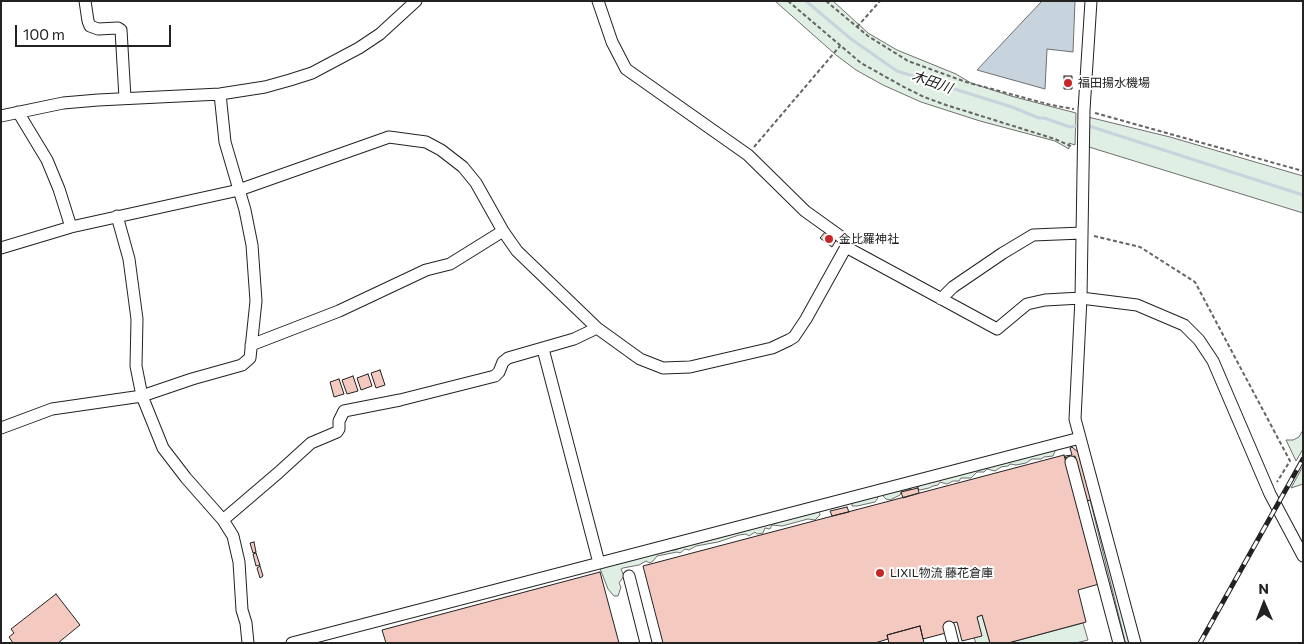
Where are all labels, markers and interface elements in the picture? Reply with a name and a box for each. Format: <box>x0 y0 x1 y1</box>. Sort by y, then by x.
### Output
scale bar <box>18 15 174 47</box>
text: 100 m <box>23 25 65 43</box>
water label: 木田川 <box>909 67 955 97</box>
place label: 福田揚水機場 <box>1078 76 1150 90</box>
marker: 福田揚水機場 <box>1062 77 1074 89</box>
place label: 金比羅神社 <box>839 232 899 246</box>
marker: 金比羅神社 <box>823 233 835 245</box>
place label: LIXIL物流 藤花倉庫 <box>890 566 993 580</box>
marker: LIXIL物流 藤花倉庫 <box>874 567 886 579</box>
north arrow <box>1239 579 1289 629</box>
text: N <box>1258 580 1269 597</box>

